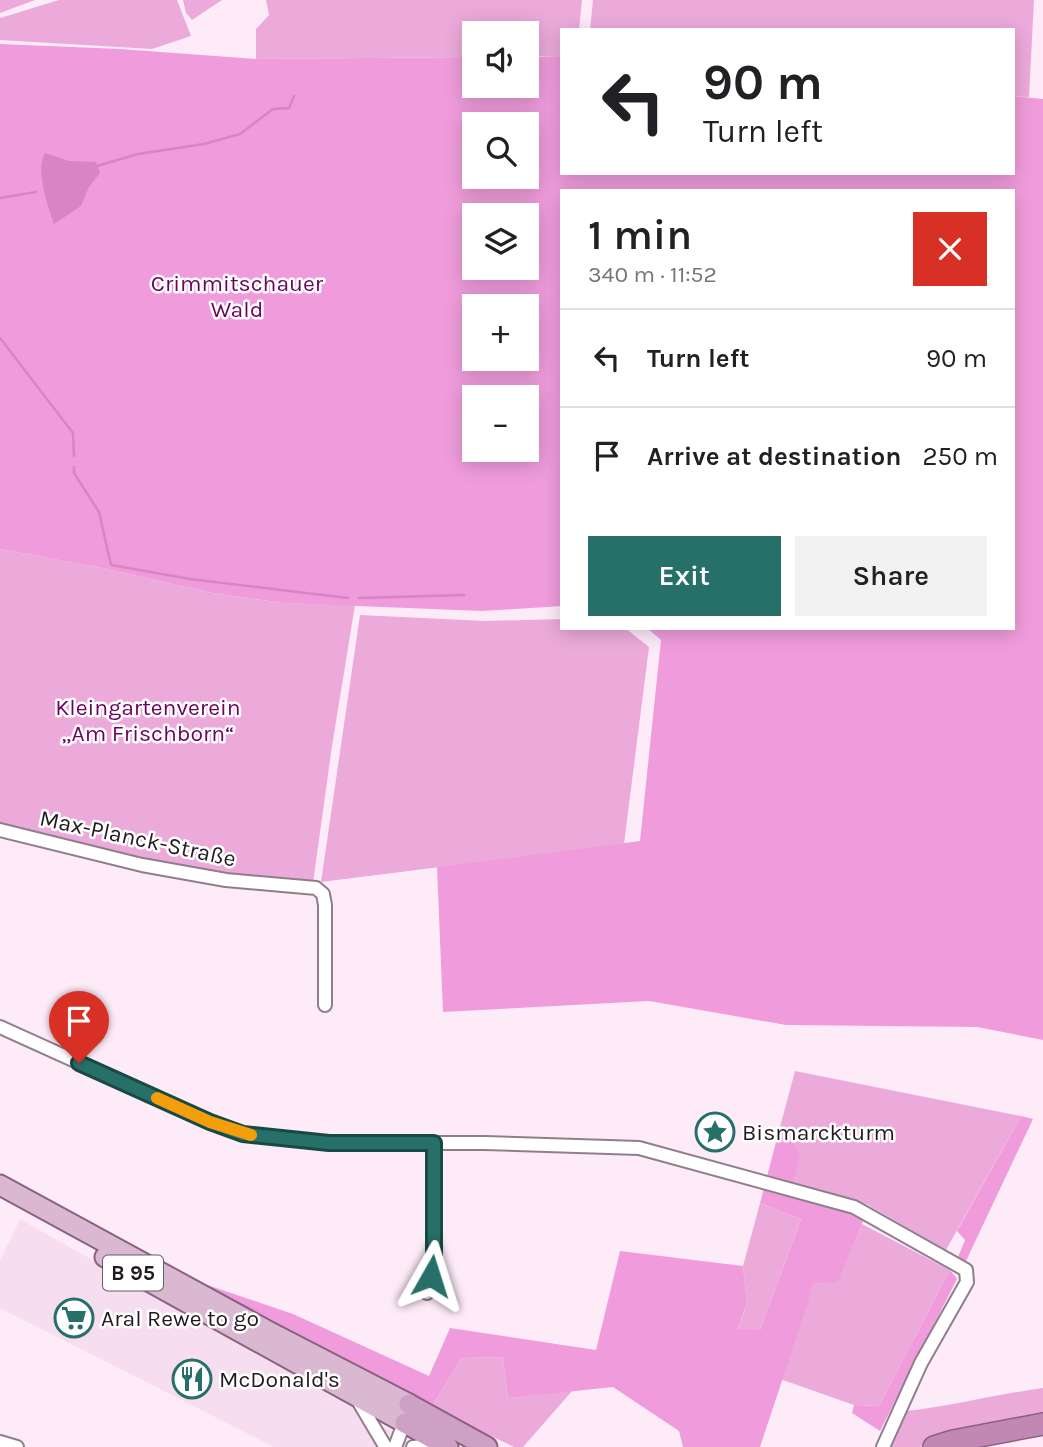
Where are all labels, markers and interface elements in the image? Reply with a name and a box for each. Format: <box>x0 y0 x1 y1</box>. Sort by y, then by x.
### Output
map controls <box>462 21 539 462</box>
button: sound <box>462 21 539 98</box>
text: 90 m <box>703 54 823 111</box>
icon: left <box>588 56 679 147</box>
button: search <box>462 112 539 189</box>
text: Turn left <box>703 113 823 150</box>
button: layers <box>462 203 539 280</box>
text: 1 min <box>588 210 692 260</box>
button: close <box>913 212 987 286</box>
text: 340 m · 11:52 <box>588 261 717 288</box>
park label: Crimmitschauer Wald <box>151 270 324 323</box>
button: + <box>462 294 539 371</box>
icon: left <box>588 339 626 377</box>
text: Turn left <box>647 343 749 374</box>
text: 90 m <box>926 343 987 374</box>
button: − <box>462 385 539 462</box>
icon: arrive <box>588 437 626 475</box>
text: Arrive at destination <box>647 441 901 472</box>
text: 250 m <box>922 441 998 472</box>
button: Exit <box>588 536 781 616</box>
button: Share <box>795 536 987 616</box>
park label: Kleingartenverein „Am Frischborn“ <box>55 694 241 747</box>
street label: Max-Planck-Straße <box>37 805 238 872</box>
pin <box>49 991 109 1063</box>
icon: arrive <box>60 1002 98 1040</box>
place icon: Bismarckturm <box>694 1111 736 1153</box>
place label: Bismarckturm <box>742 1119 895 1146</box>
position arrow <box>394 1239 468 1313</box>
road number: B 95 <box>103 1256 163 1290</box>
supermarket icon: Aral Rewe to go <box>53 1297 95 1339</box>
place label: Aral Rewe to go <box>101 1305 259 1332</box>
restaurant icon: McDonald's <box>171 1358 213 1400</box>
place label: McDonald's <box>219 1366 340 1393</box>

